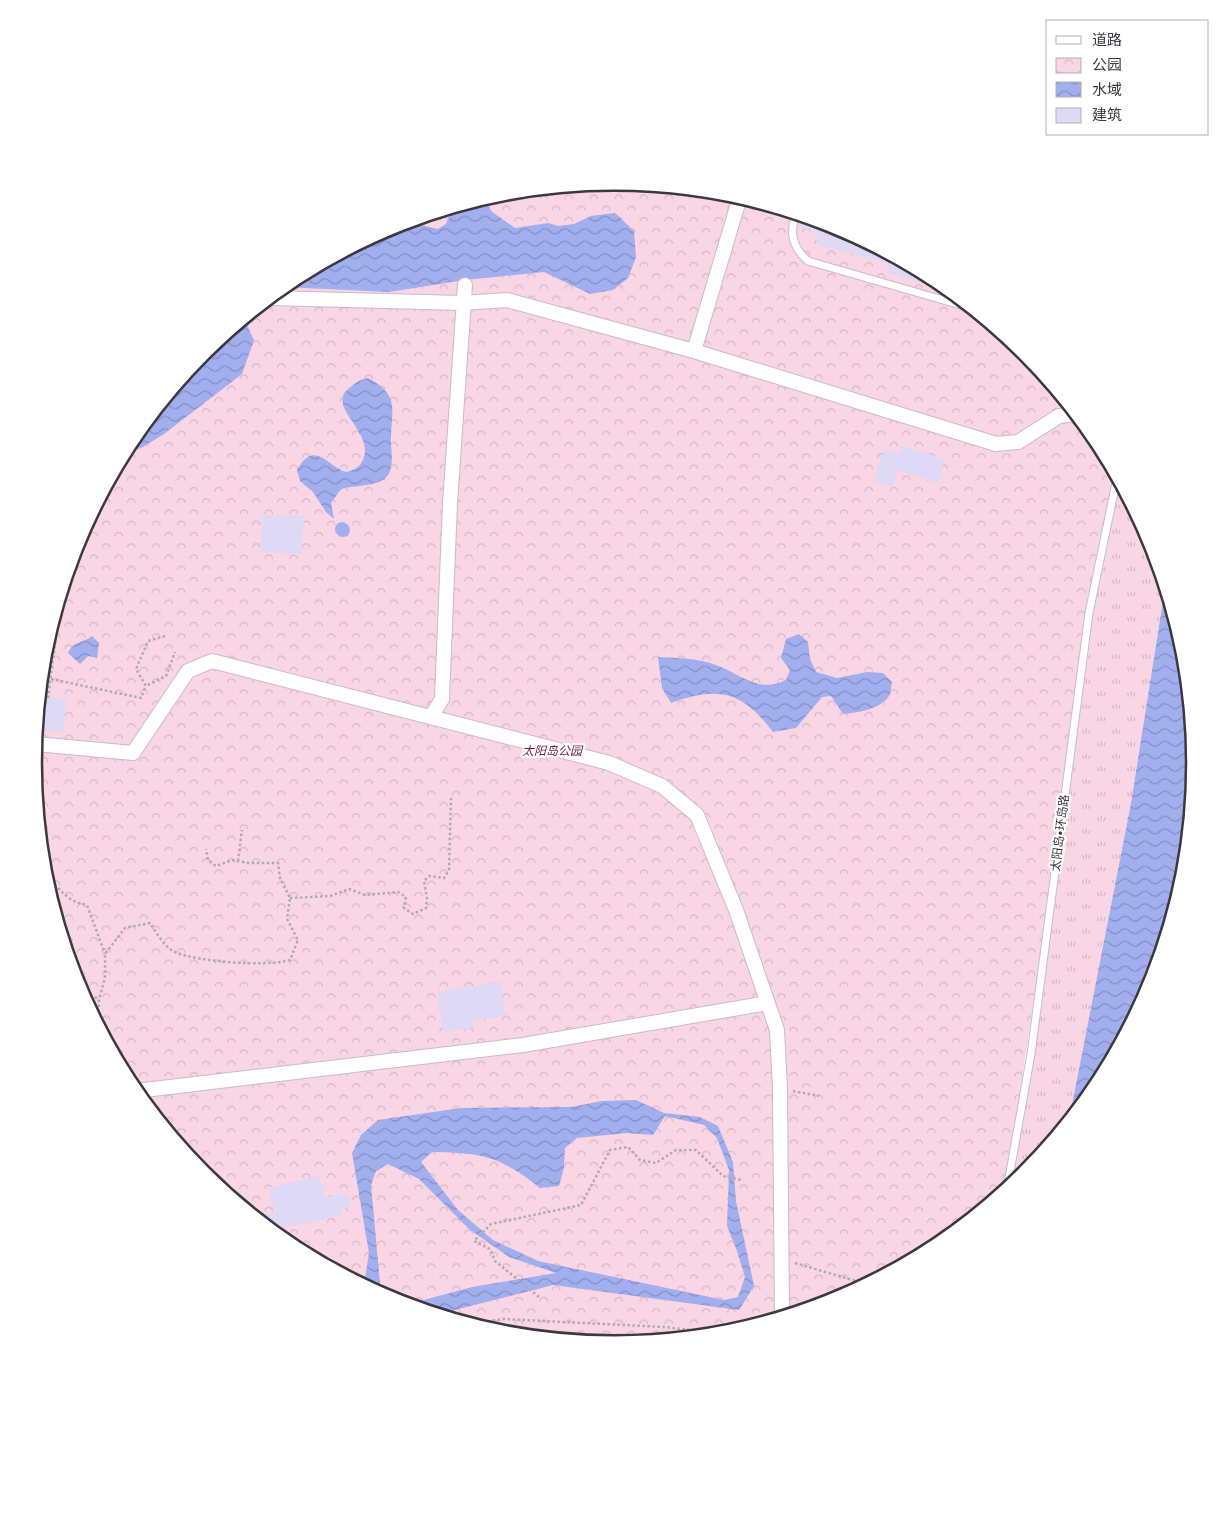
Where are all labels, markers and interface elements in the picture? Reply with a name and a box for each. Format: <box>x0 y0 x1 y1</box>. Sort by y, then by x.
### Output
legend <box>1046 20 1209 135</box>
text: 道路 <box>1092 29 1122 49</box>
text: 公园 <box>1092 54 1122 74</box>
text: 水域 <box>1092 79 1122 99</box>
text: 建筑 <box>1092 104 1122 124</box>
park label: 太阳岛公园 <box>522 743 584 758</box>
street label: 太阳岛•环岛路 <box>1047 794 1072 872</box>

